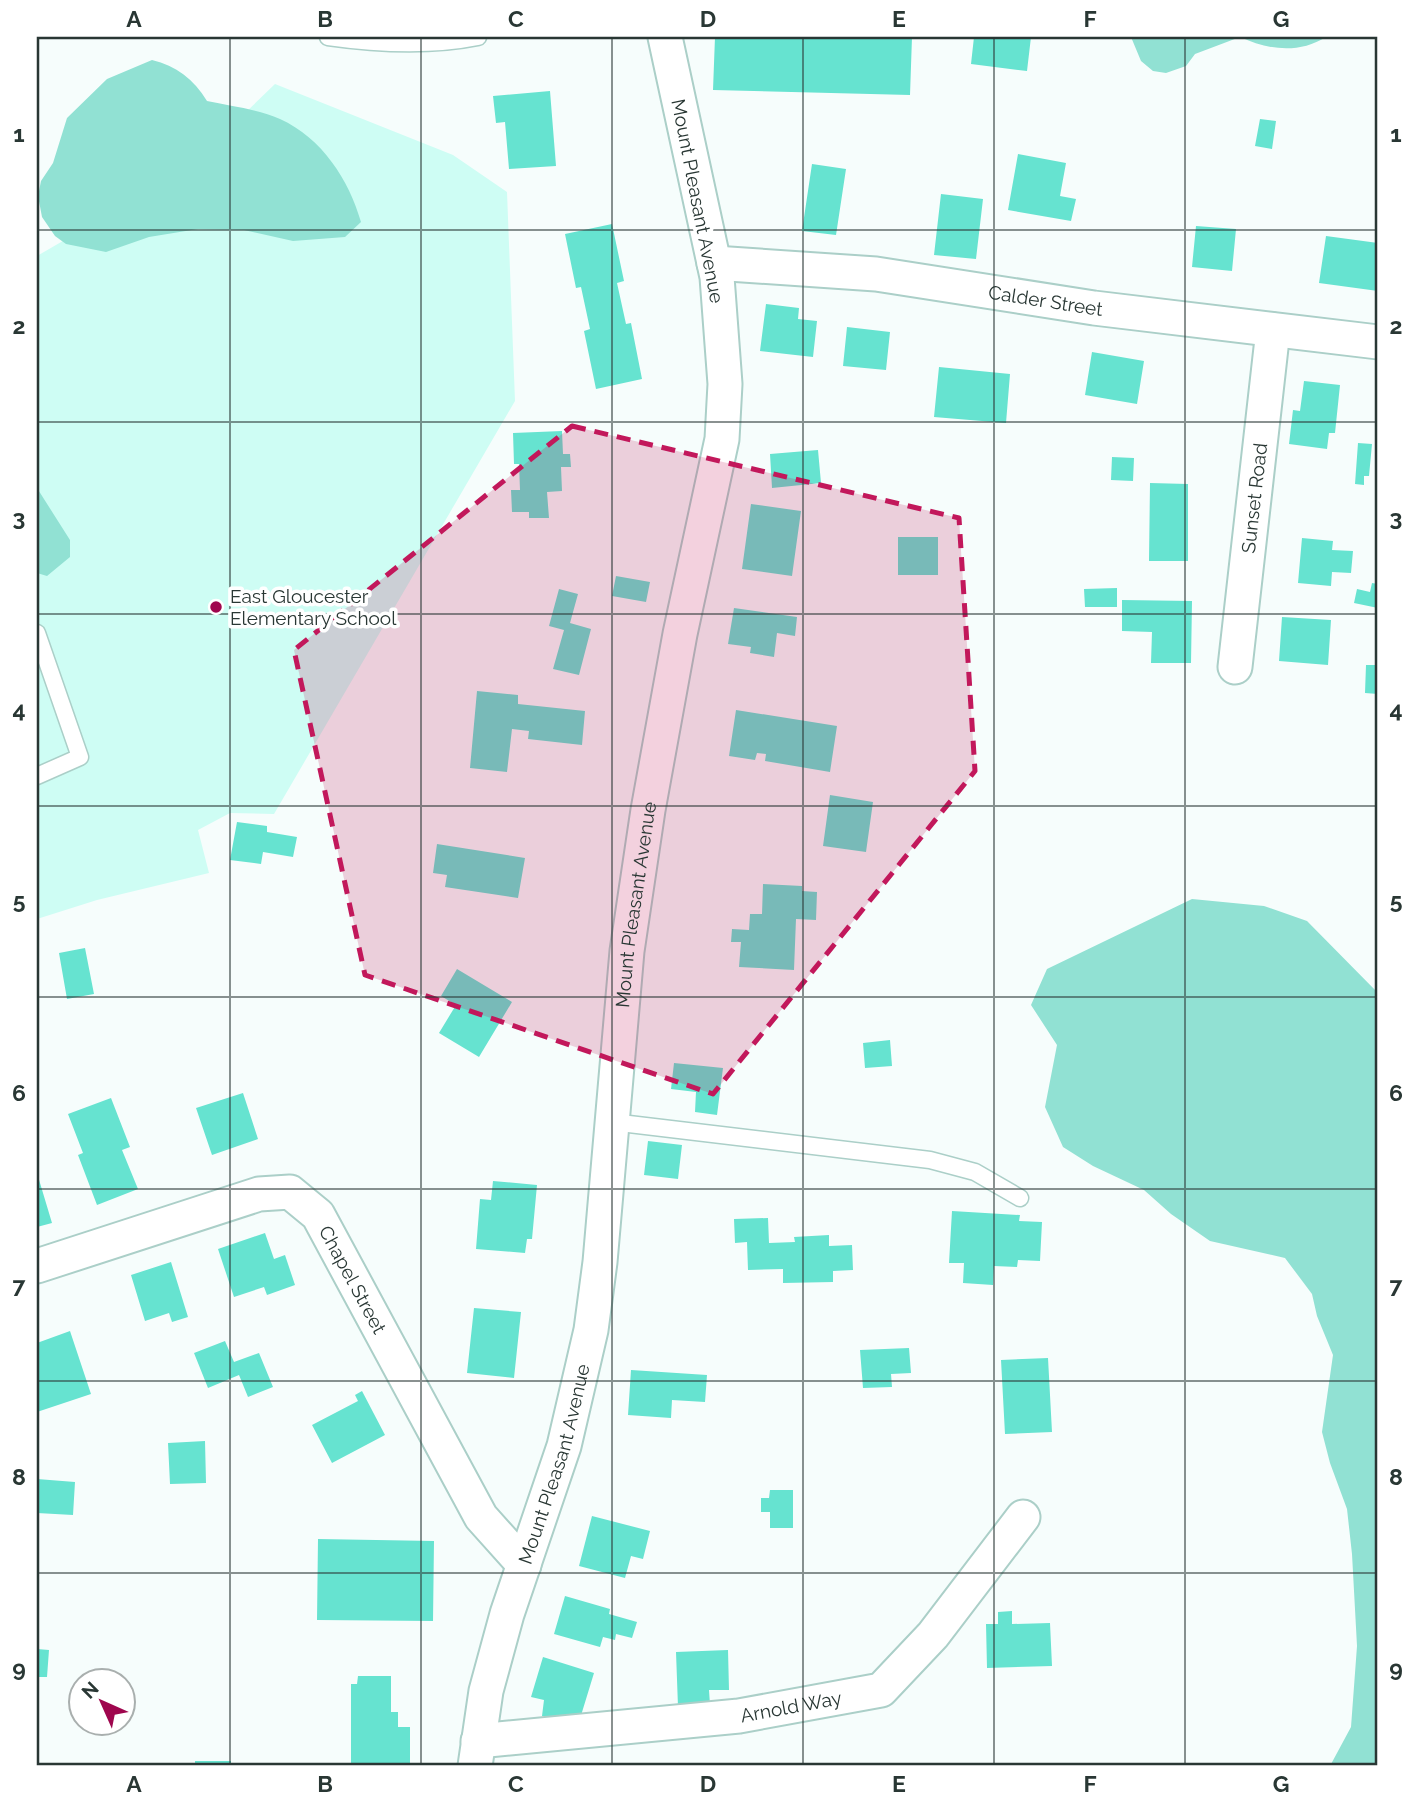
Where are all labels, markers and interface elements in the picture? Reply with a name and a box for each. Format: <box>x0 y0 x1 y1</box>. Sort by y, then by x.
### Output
text: A <box>126 5 142 32</box>
text: B <box>317 5 333 32</box>
text: C <box>508 5 524 32</box>
text: D <box>700 5 716 32</box>
text: E <box>892 5 906 32</box>
text: F <box>1083 5 1097 32</box>
text: G <box>1273 5 1289 32</box>
street label: Mount Pleasant Avenue <box>667 97 729 305</box>
text: 1 <box>13 120 25 147</box>
text: 1 <box>1390 120 1402 147</box>
street label: Calder Street <box>987 281 1105 320</box>
text: 2 <box>13 312 25 339</box>
text: 2 <box>1390 312 1402 339</box>
street label: Sunset Road <box>1237 442 1271 554</box>
text: 3 <box>13 504 25 531</box>
text: 3 <box>1390 504 1402 531</box>
place label: East Gloucester Elementary School <box>230 585 397 629</box>
marker: East Gloucester Elementary School <box>208 599 224 615</box>
text: 4 <box>12 696 26 723</box>
text: 4 <box>1389 696 1403 723</box>
street label: Mount Pleasant Avenue <box>611 800 660 1008</box>
text: 5 <box>13 887 26 914</box>
text: 5 <box>1390 887 1403 914</box>
text: 6 <box>12 1079 26 1106</box>
text: 6 <box>1389 1079 1403 1106</box>
street label: Chapel Street <box>315 1222 391 1338</box>
text: 7 <box>13 1271 26 1298</box>
text: 7 <box>1390 1271 1403 1298</box>
street label: Mount Pleasant Avenue <box>514 1362 594 1567</box>
text: 8 <box>12 1463 26 1490</box>
text: 8 <box>1389 1463 1403 1490</box>
text: 9 <box>12 1655 26 1682</box>
text: 9 <box>1389 1655 1403 1682</box>
north arrow <box>66 1666 136 1736</box>
text: N <box>77 1677 103 1703</box>
street label: Arnold Way <box>739 1686 843 1727</box>
text: A <box>126 1770 142 1797</box>
text: B <box>317 1770 333 1797</box>
text: C <box>508 1770 524 1797</box>
text: D <box>700 1770 716 1797</box>
text: E <box>892 1770 906 1797</box>
text: F <box>1083 1770 1097 1797</box>
text: G <box>1273 1770 1289 1797</box>

